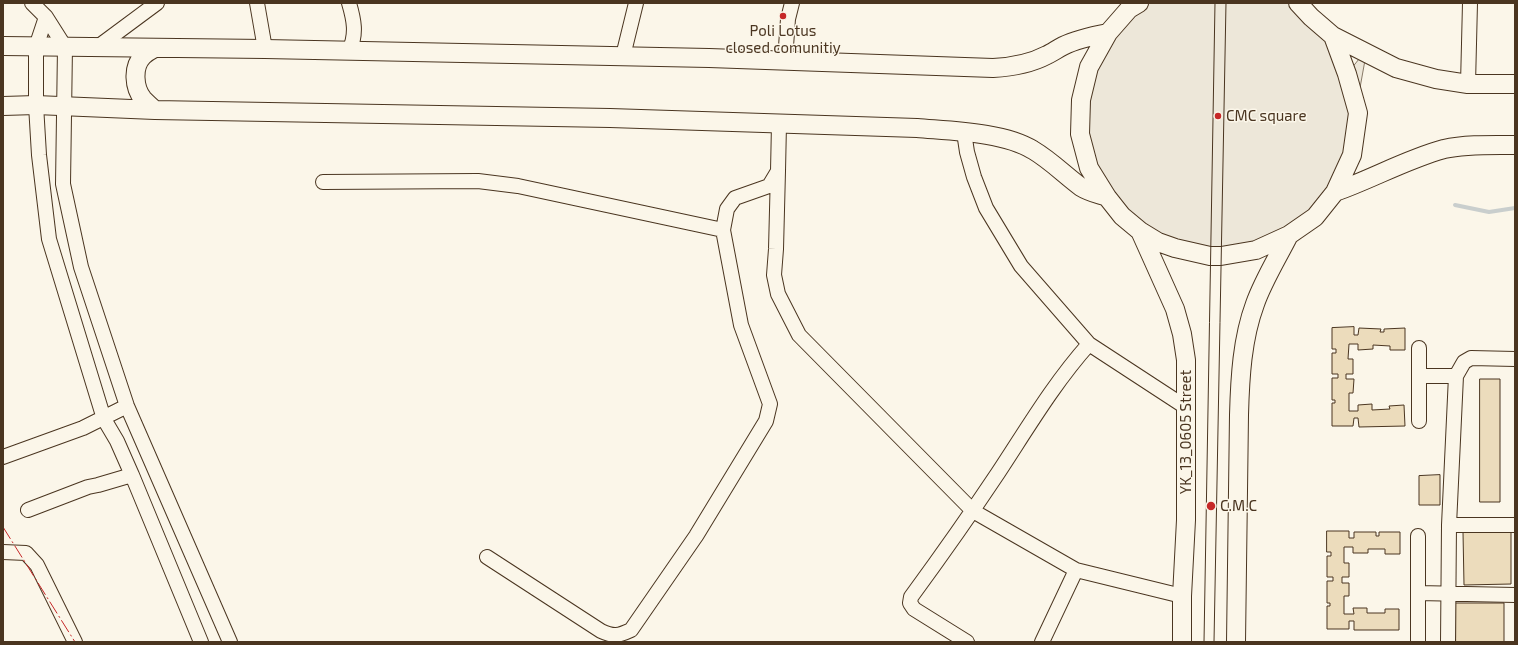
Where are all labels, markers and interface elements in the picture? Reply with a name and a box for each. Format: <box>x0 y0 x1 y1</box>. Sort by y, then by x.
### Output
marker: Poli Lotus closed comunitiy <box>778 11 788 21</box>
place label: Poli Lotus closed comunitiy <box>725 22 841 57</box>
place label: CMC square <box>1226 107 1306 125</box>
marker: CMC square <box>1213 111 1223 121</box>
street label: YK_13_0605 Street <box>1177 370 1195 494</box>
place label: C.M.C <box>1220 497 1257 515</box>
marker: C.M.C <box>1205 500 1217 512</box>

